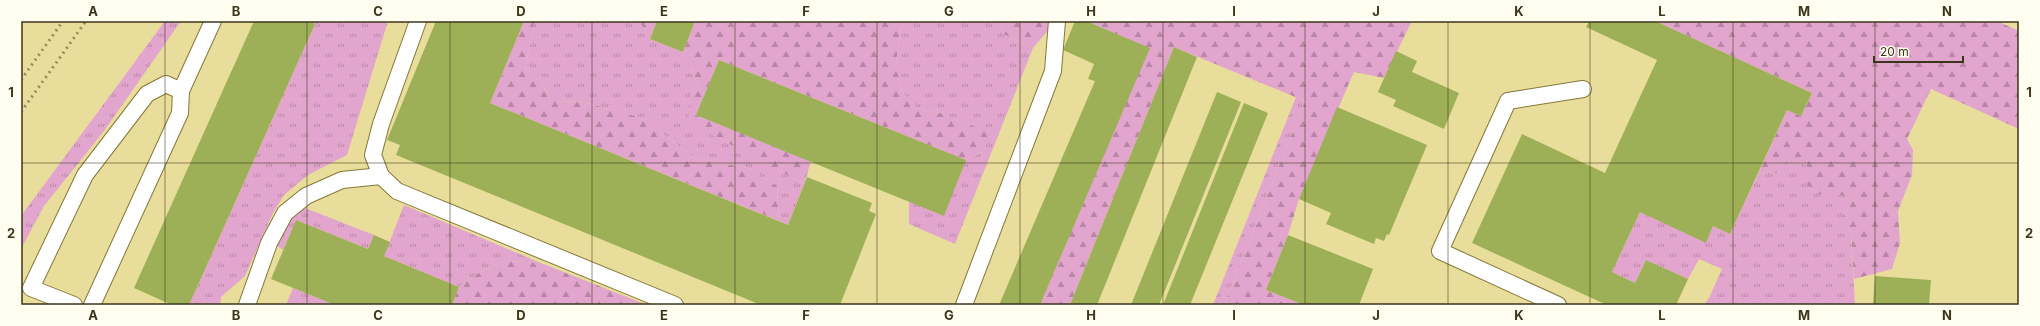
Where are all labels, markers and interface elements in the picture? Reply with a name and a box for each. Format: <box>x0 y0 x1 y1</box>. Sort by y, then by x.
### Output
text: A <box>88 3 98 19</box>
text: B <box>232 3 241 19</box>
text: C <box>373 3 383 19</box>
text: D <box>516 3 526 19</box>
text: E <box>660 3 668 19</box>
text: F <box>802 3 810 19</box>
text: G <box>944 3 954 19</box>
text: H <box>1086 3 1096 19</box>
text: I <box>1232 3 1236 19</box>
text: J <box>1372 3 1380 19</box>
text: K <box>1514 3 1524 19</box>
text: L <box>1658 3 1666 19</box>
text: M <box>1798 3 1810 19</box>
text: N <box>1942 3 1952 19</box>
scale bar <box>1874 38 1963 64</box>
text: 20 m <box>1880 44 1909 59</box>
text: 1 <box>8 84 14 100</box>
text: 1 <box>2026 84 2032 100</box>
text: 2 <box>7 225 15 241</box>
text: 2 <box>2025 225 2033 241</box>
text: A <box>88 307 98 323</box>
text: B <box>232 307 241 323</box>
text: C <box>373 307 383 323</box>
text: D <box>516 307 526 323</box>
text: E <box>660 307 668 323</box>
text: F <box>802 307 810 323</box>
text: G <box>944 307 954 323</box>
text: H <box>1086 307 1096 323</box>
text: I <box>1232 307 1236 323</box>
text: J <box>1372 307 1380 323</box>
text: K <box>1514 307 1524 323</box>
text: L <box>1658 307 1666 323</box>
text: M <box>1798 307 1810 323</box>
text: N <box>1942 307 1952 323</box>

